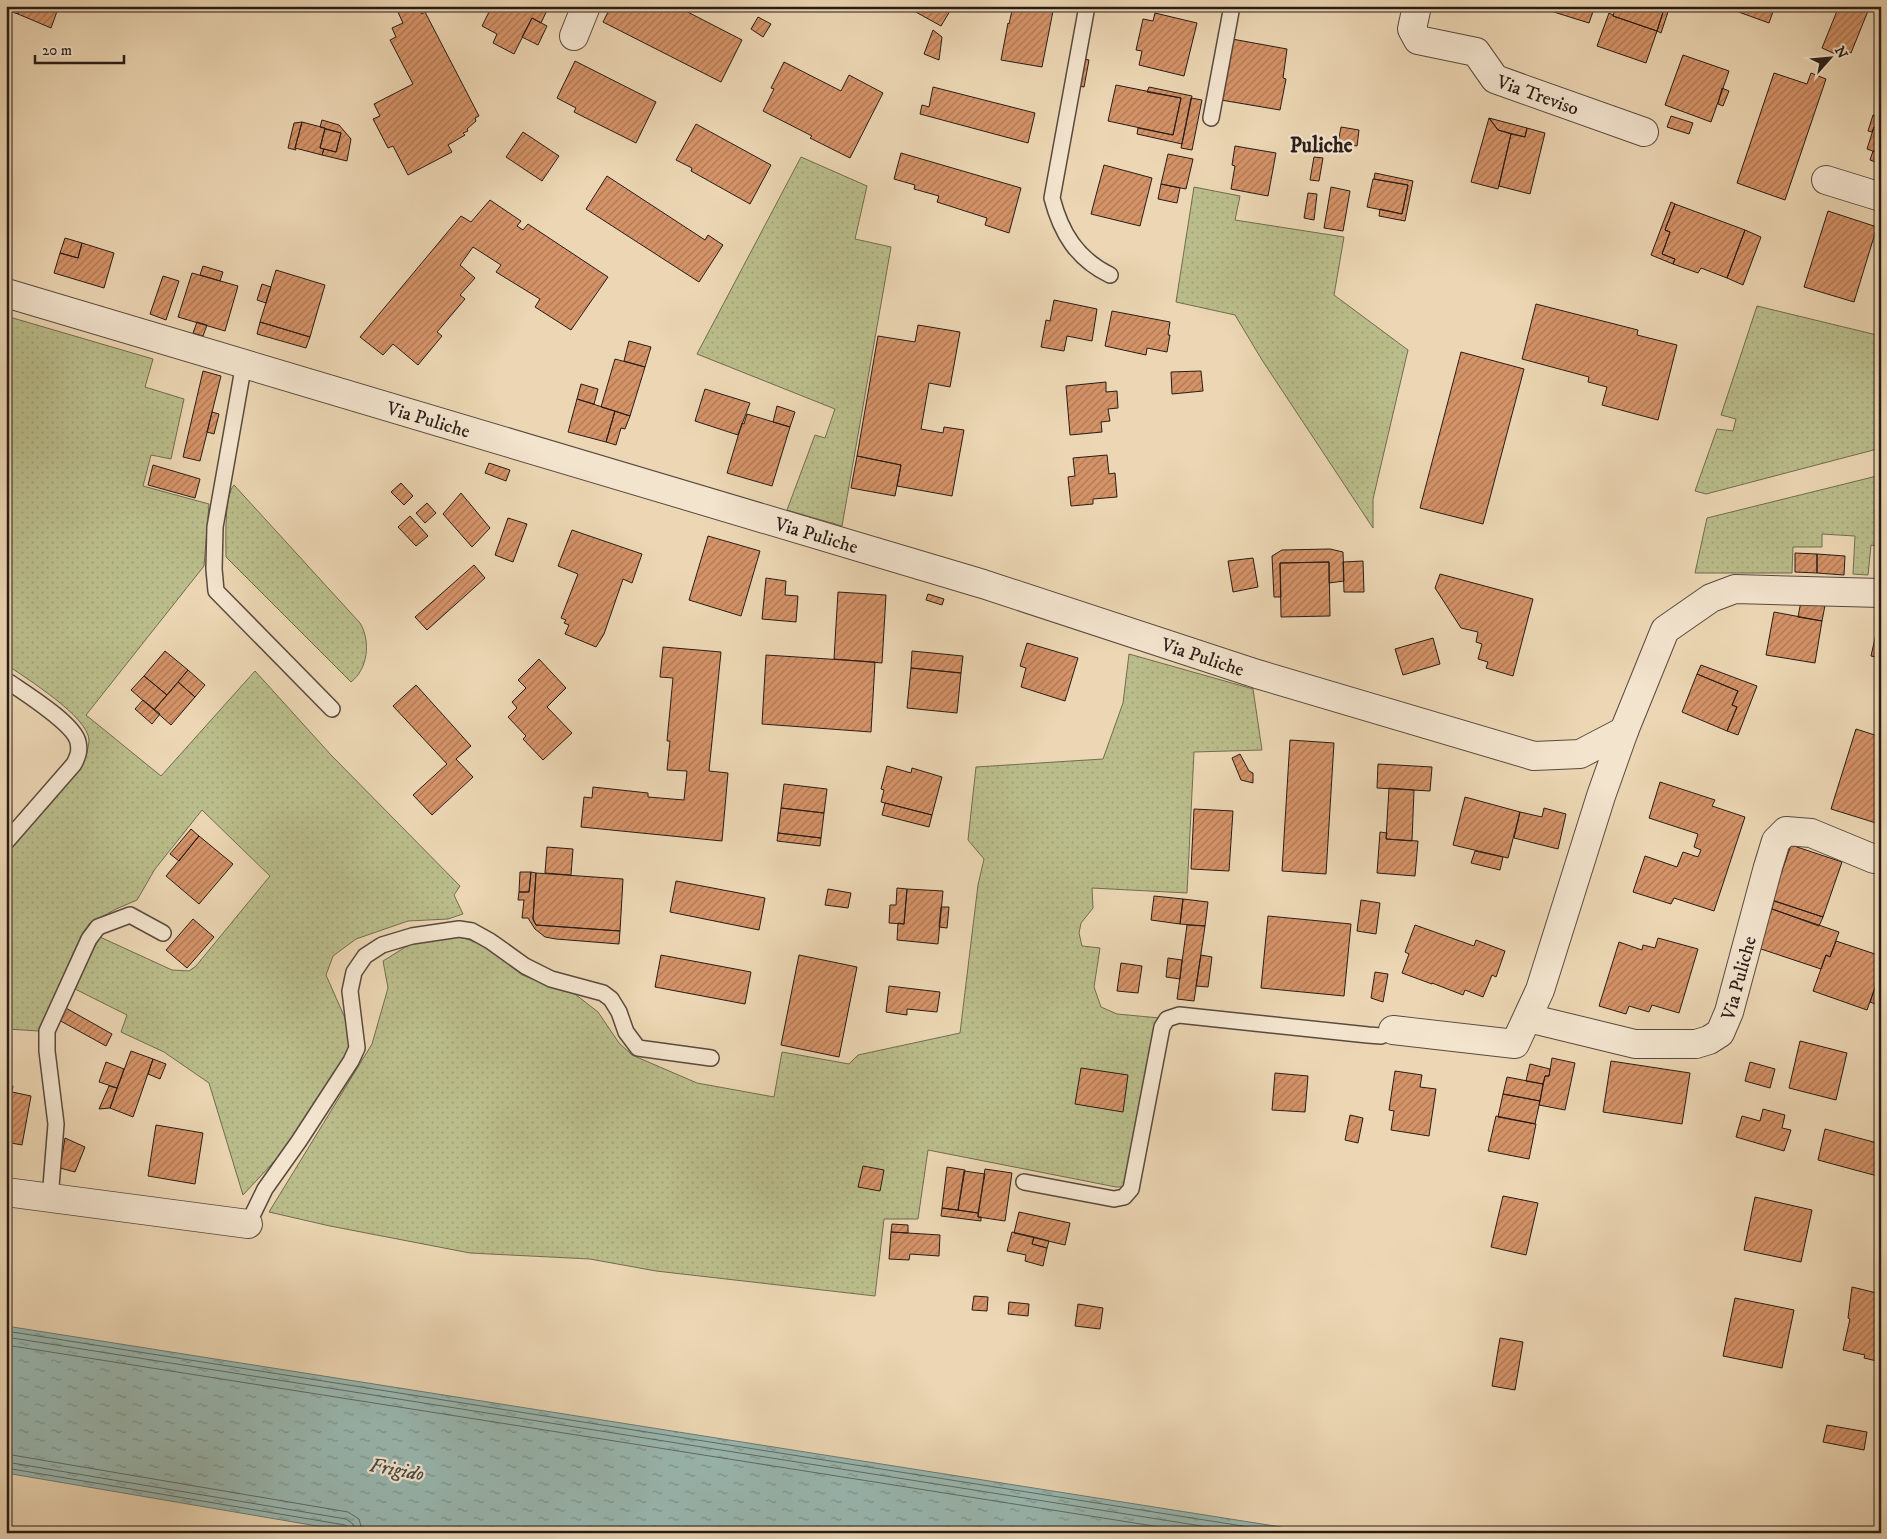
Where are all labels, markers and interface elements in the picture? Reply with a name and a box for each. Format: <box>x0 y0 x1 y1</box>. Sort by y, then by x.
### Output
scale bar <box>35 32 124 64</box>
north arrow <box>1804 32 1854 82</box>
text: 20 m <box>42 41 72 60</box>
text: N <box>1830 43 1852 62</box>
street label: Via Treviso <box>1493 70 1582 121</box>
district label: Puliche <box>1290 133 1353 159</box>
street label: Via Puliche <box>383 397 473 444</box>
street label: Via Puliche <box>771 512 861 559</box>
street label: Via Puliche <box>1157 633 1247 682</box>
street label: Via Puliche <box>1716 934 1762 1025</box>
water label: Frigido <box>367 1453 426 1488</box>

